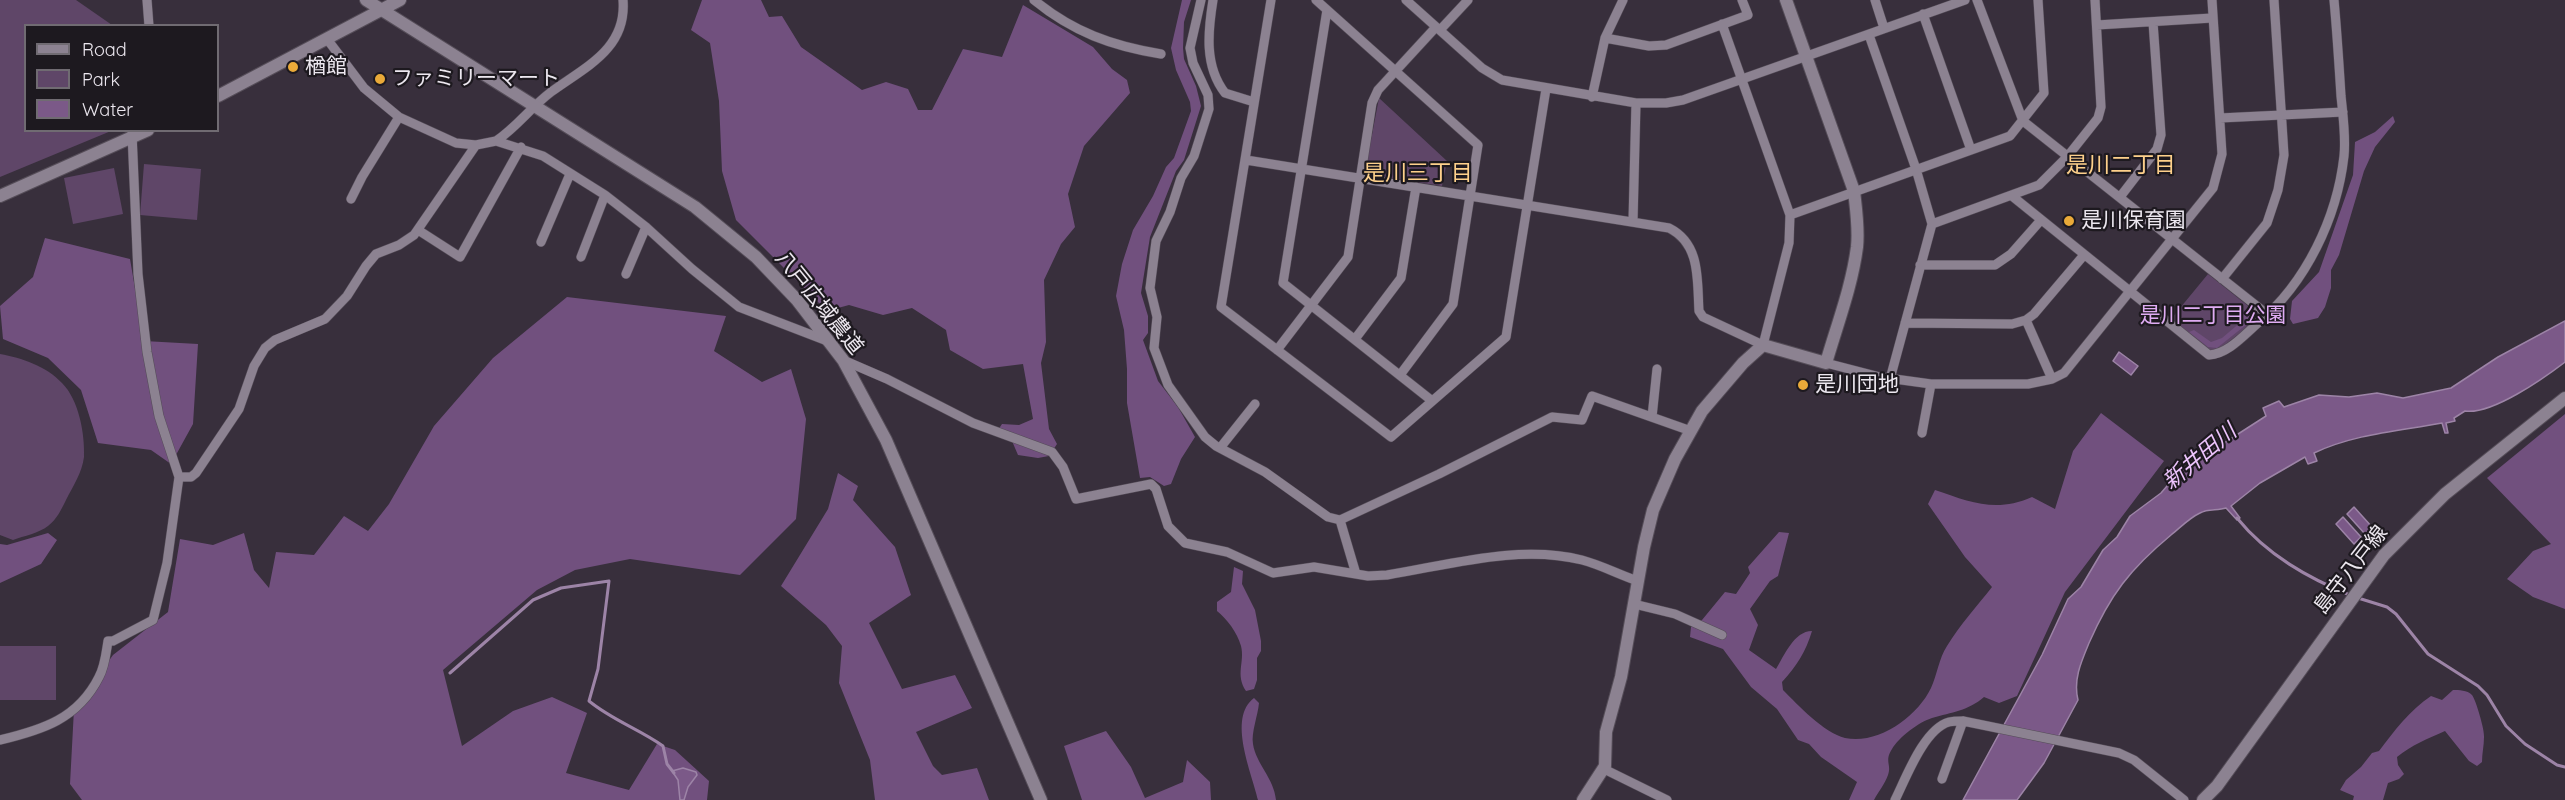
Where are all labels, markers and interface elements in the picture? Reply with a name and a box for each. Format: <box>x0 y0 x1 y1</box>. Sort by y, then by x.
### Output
legend <box>24 24 219 132</box>
text: Road <box>82 38 127 61</box>
place label: 楢館 <box>305 54 347 80</box>
marker: 楢館 <box>286 60 300 74</box>
place label: ファミリーマート <box>392 66 560 92</box>
text: Park <box>82 68 120 91</box>
marker: ファミリーマート <box>373 72 387 86</box>
text: Water <box>82 98 133 121</box>
district label: 是川二丁目 <box>2066 152 2176 178</box>
district label: 是川三丁目 <box>1363 160 1473 186</box>
place label: 是川保育園 <box>2081 208 2186 234</box>
marker: 是川保育園 <box>2062 214 2076 228</box>
street label: 八戸広域農道 <box>770 246 868 360</box>
park label: 是川二丁目公園 <box>2140 303 2286 329</box>
place label: 是川団地 <box>1815 372 1899 398</box>
marker: 是川団地 <box>1796 378 1810 392</box>
water label: 新井田川 <box>2158 419 2242 495</box>
street label: 島守八戸線 <box>2309 521 2393 619</box>

